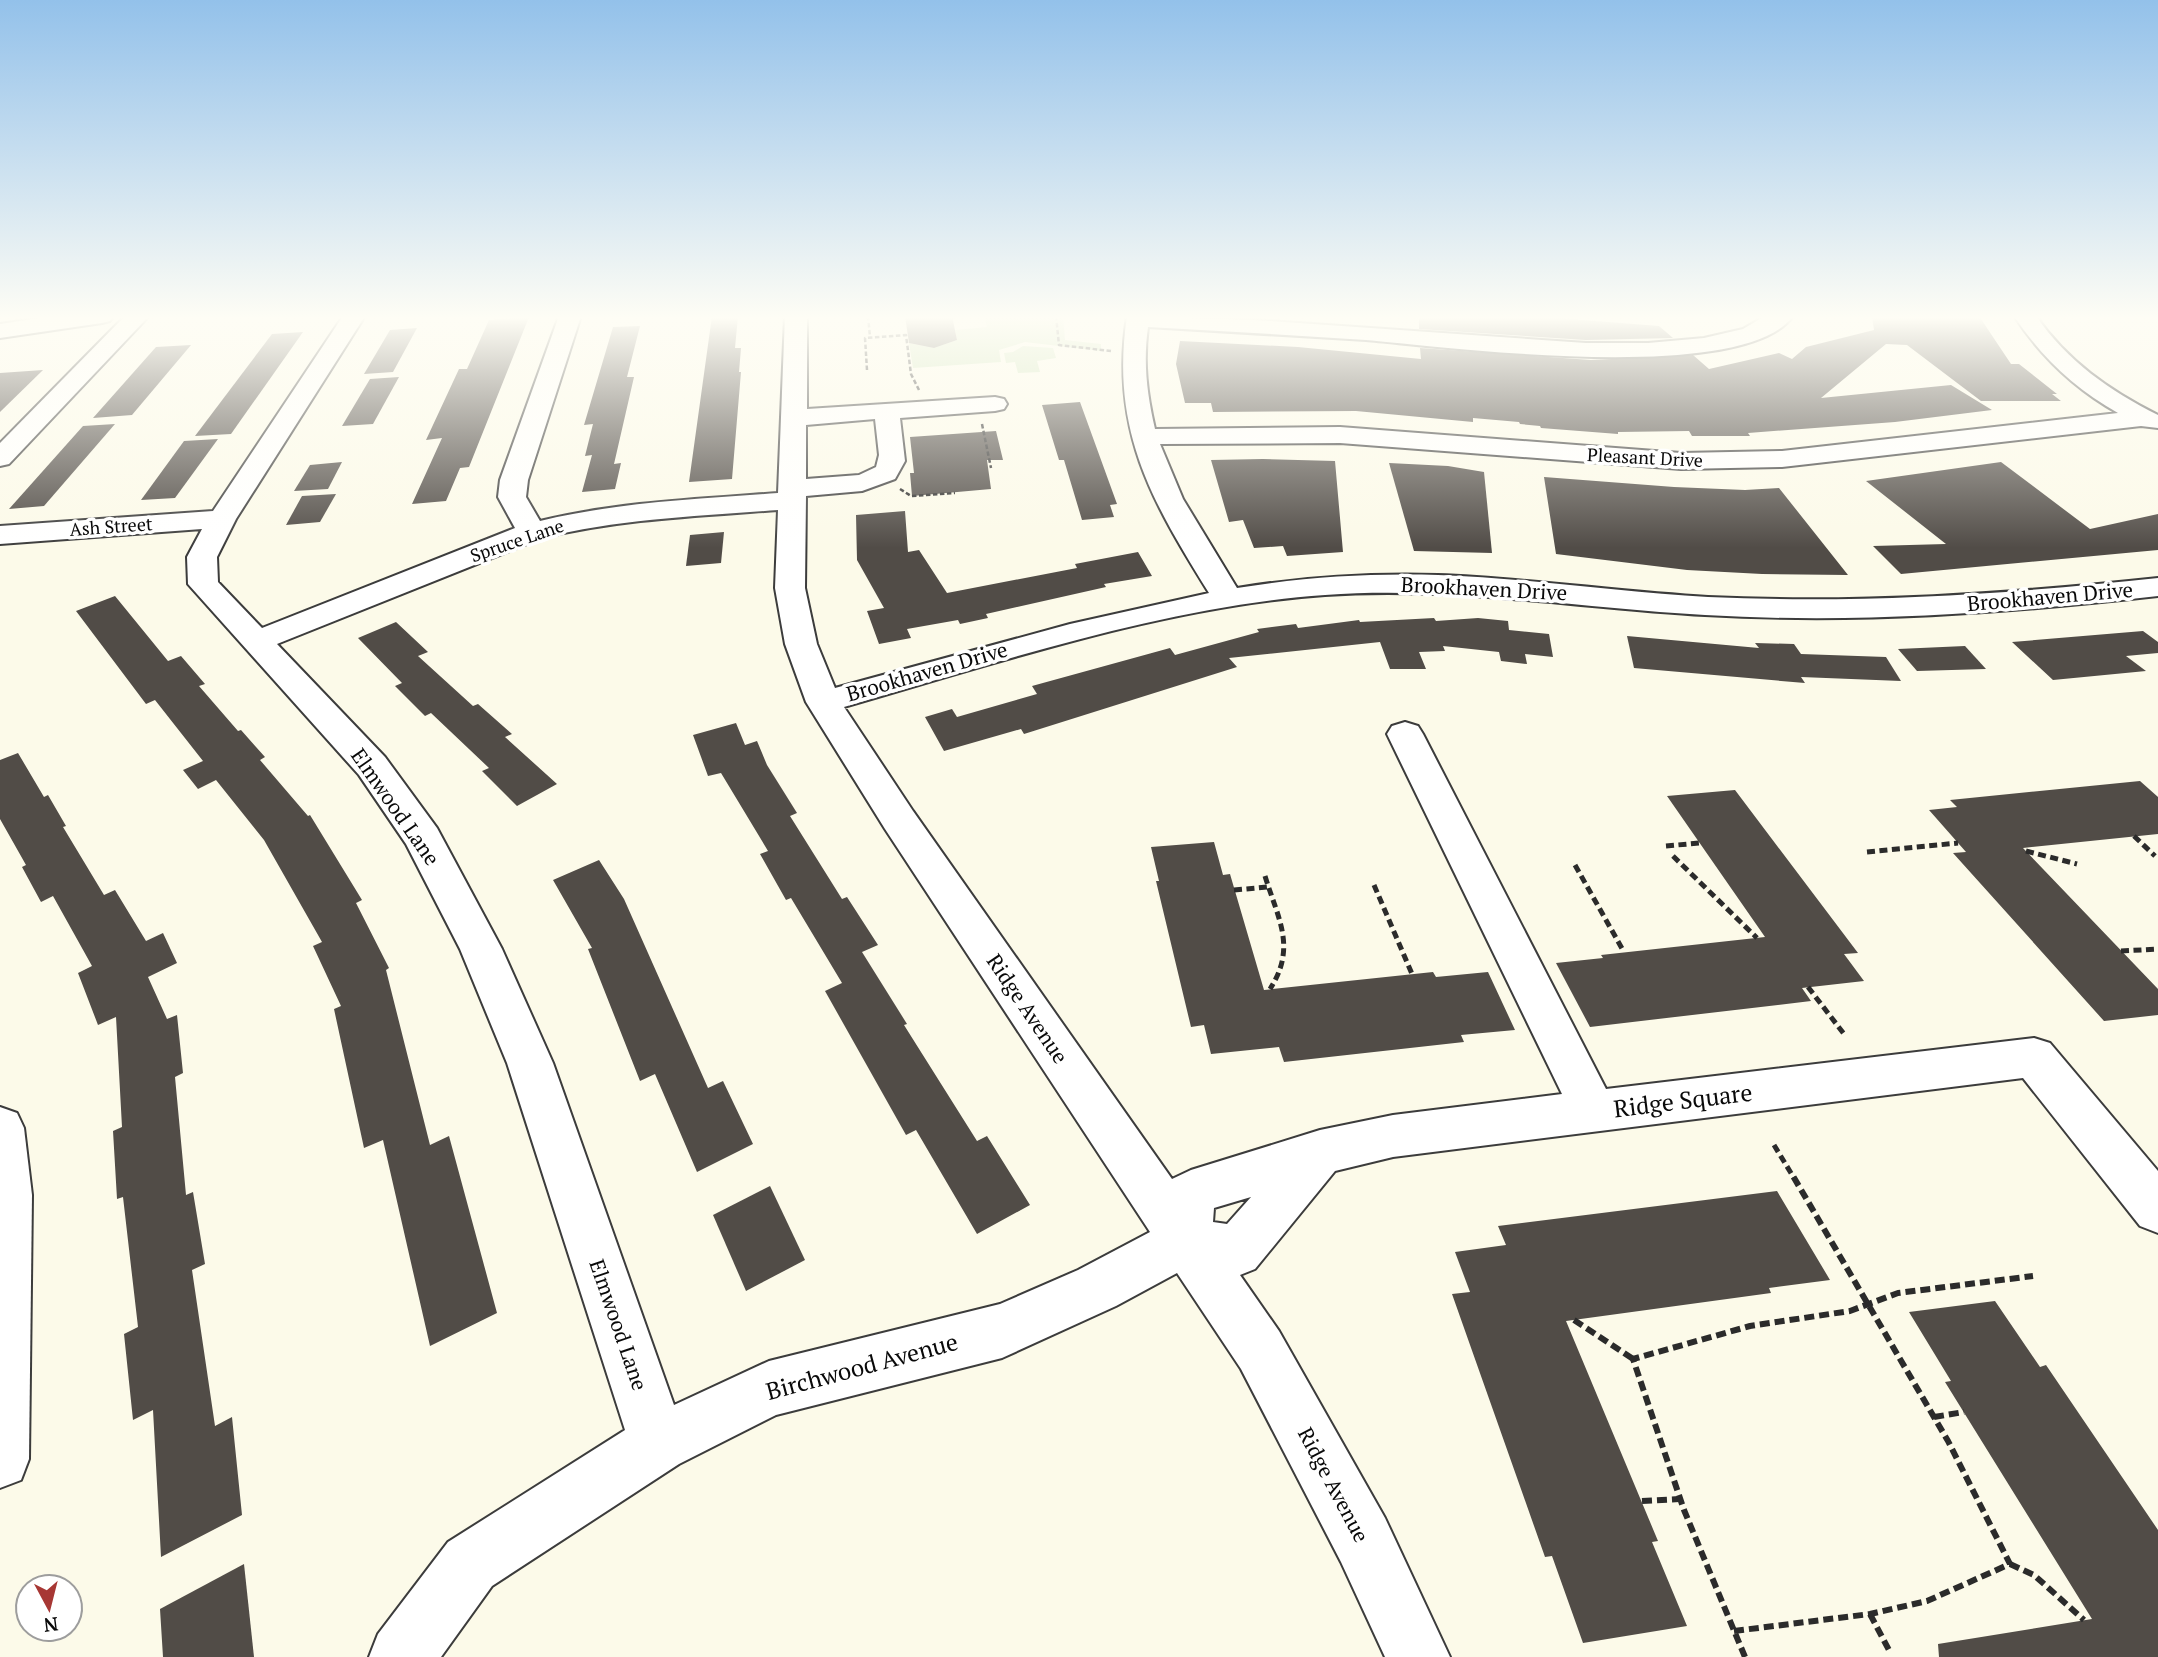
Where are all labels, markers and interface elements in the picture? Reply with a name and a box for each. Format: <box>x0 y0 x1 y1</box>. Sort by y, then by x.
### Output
street label: Pleasant Drive <box>1587 442 1704 472</box>
street label: Ash Street <box>69 511 154 541</box>
street label: Spruce Lane <box>467 513 567 567</box>
street label: Brookhaven Drive <box>1400 570 1568 606</box>
street label: Brookhaven Drive <box>1966 575 2134 617</box>
street label: Brookhaven Drive <box>843 635 1011 707</box>
street label: Elmwood Lane <box>345 742 447 871</box>
street label: Ridge Avenue <box>981 948 1075 1069</box>
street label: Ridge Square <box>1612 1076 1754 1124</box>
street label: Elmwood Lane <box>583 1255 654 1394</box>
street label: Birchwood Avenue <box>762 1325 961 1407</box>
street label: Ridge Avenue <box>1292 1422 1376 1547</box>
north arrow <box>14 1573 84 1643</box>
text: N <box>42 1612 60 1639</box>

